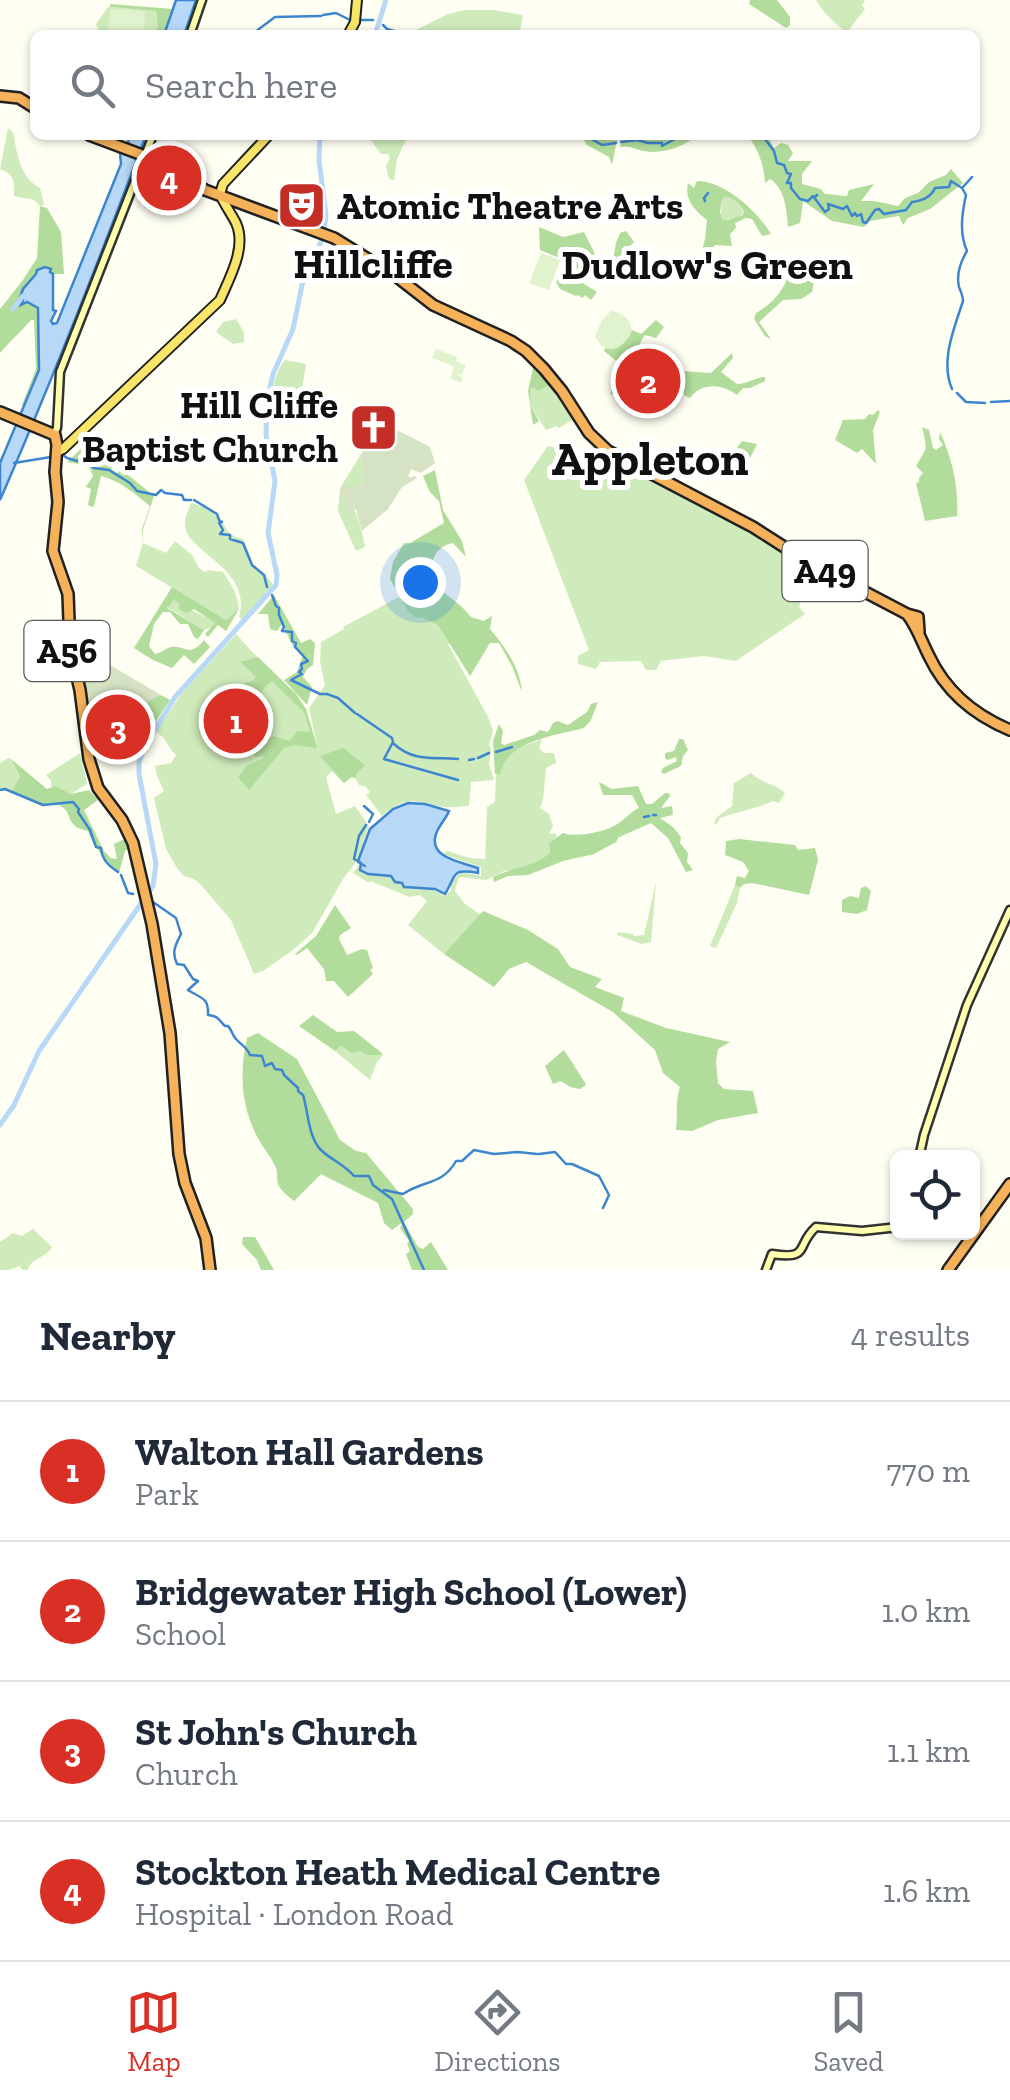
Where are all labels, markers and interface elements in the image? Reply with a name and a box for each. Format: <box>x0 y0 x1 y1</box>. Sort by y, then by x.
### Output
search box <box>30 30 980 140</box>
icon: search <box>65 58 120 113</box>
text: Search here <box>145 62 337 108</box>
pin: 4 <box>136 140 202 216</box>
theatre icon: Atomic Theatre Arts <box>276 180 328 232</box>
place label: Atomic Theatre Arts <box>337 183 683 229</box>
district label: Hillcliffe <box>293 238 453 289</box>
district label: Dudlow's Green <box>561 239 853 290</box>
pin: 2 <box>616 344 680 418</box>
place label: Hill Cliffe Baptist Church <box>82 382 338 472</box>
church icon: Hill Cliffe Baptist Church <box>347 401 399 453</box>
district label: Appleton <box>552 430 749 487</box>
road number: A49 <box>782 541 868 601</box>
your location <box>395 557 446 608</box>
road number: A56 <box>24 621 110 681</box>
pin: 1 <box>204 684 268 758</box>
pin: 3 <box>86 690 150 764</box>
map controls <box>890 1150 980 1240</box>
button: locate <box>890 1150 980 1240</box>
text: Nearby <box>40 1310 176 1361</box>
text: 4 results <box>851 1316 970 1354</box>
text: Walton Hall Gardens <box>135 1429 484 1475</box>
text: 1 <box>66 1452 79 1490</box>
text: 770 m <box>887 1452 970 1490</box>
text: Park <box>135 1475 199 1513</box>
text: Bridgewater High School (Lower) <box>135 1569 687 1615</box>
text: 2 <box>64 1592 81 1630</box>
text: 1.0 km <box>881 1592 970 1630</box>
text: School <box>135 1615 226 1653</box>
text: St John's Church <box>135 1709 417 1755</box>
text: 3 <box>64 1732 81 1770</box>
text: 1.1 km <box>887 1732 970 1770</box>
text: Church <box>135 1755 238 1793</box>
text: Stockton Heath Medical Centre <box>135 1849 660 1895</box>
text: 4 <box>63 1872 82 1910</box>
text: 1.6 km <box>883 1872 970 1910</box>
text: Hospital · London Road <box>135 1895 453 1933</box>
tab: Map <box>126 1985 181 2078</box>
tab: Directions <box>434 1985 561 2078</box>
tab: Saved <box>813 1985 884 2078</box>

